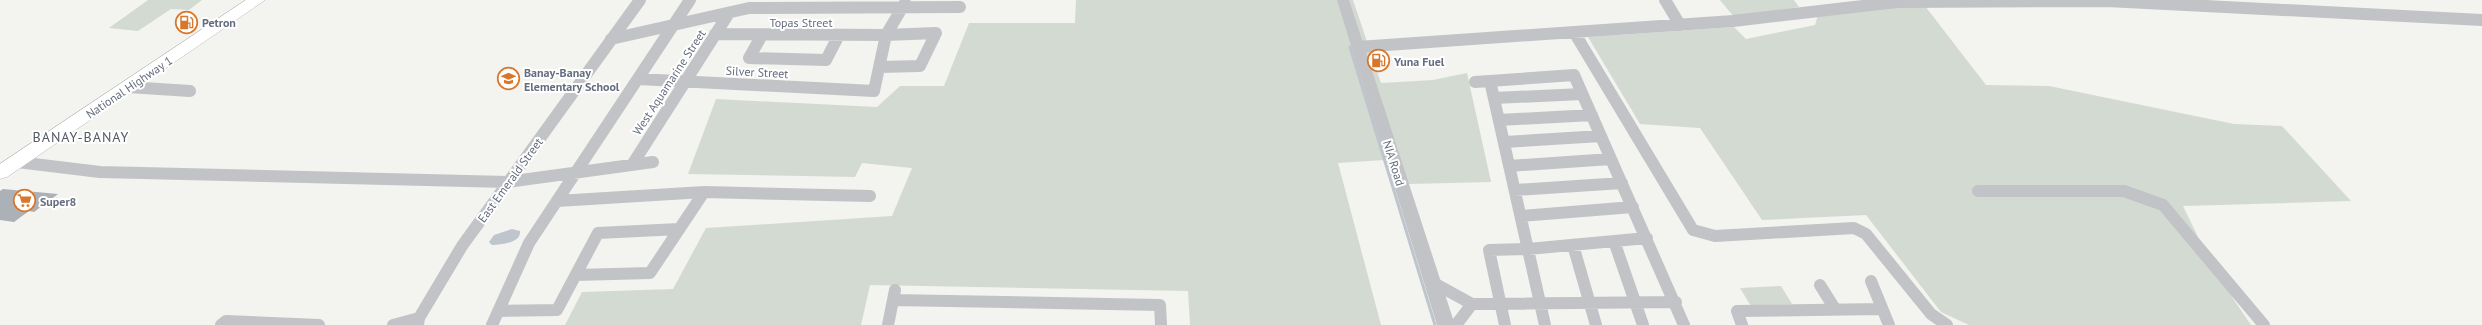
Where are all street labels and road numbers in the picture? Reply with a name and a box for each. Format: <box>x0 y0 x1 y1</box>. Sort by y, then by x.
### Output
street label: Topas Street <box>770 15 832 30</box>
street label: West Aquamarine Street <box>629 26 709 138</box>
street label: National Highway 1 <box>83 53 175 121</box>
street label: Silver Street <box>725 63 789 81</box>
street label: East Emerald Street <box>474 135 546 225</box>
street label: NIA Road <box>1380 138 1408 188</box>

